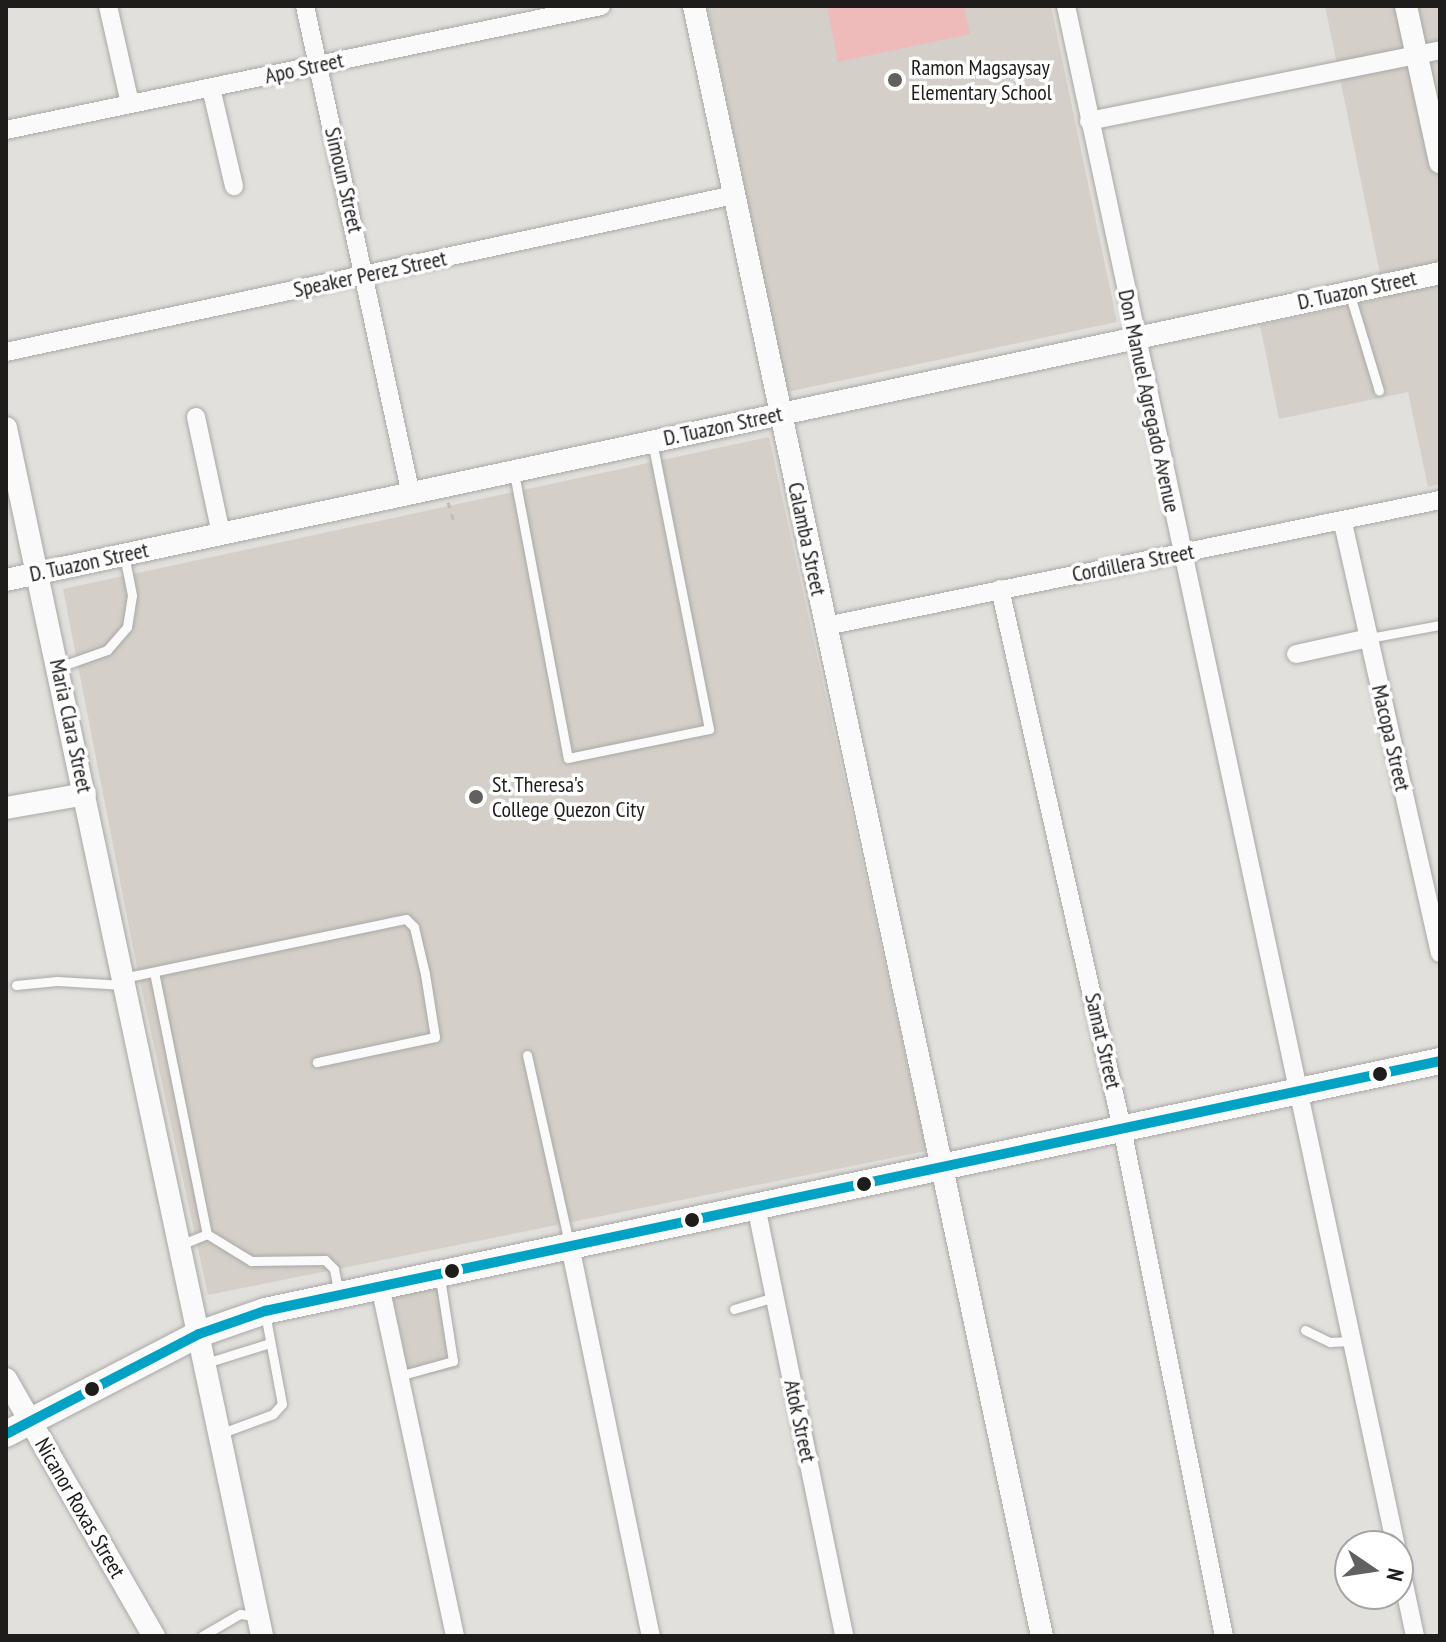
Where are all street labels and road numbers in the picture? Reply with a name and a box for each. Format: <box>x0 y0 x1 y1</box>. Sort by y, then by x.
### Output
street label: Apo Street <box>262 47 346 89</box>
street label: Simoun Street <box>319 125 369 235</box>
street label: Speaker Perez Street <box>291 245 449 303</box>
street label: D. Tuazon Street <box>1294 264 1420 316</box>
street label: Don Manuel Agregado Avenue <box>1112 286 1186 516</box>
street label: D. Tuazon Street <box>660 400 786 452</box>
street label: Calamba Street <box>782 480 832 598</box>
street label: D. Tuazon Street <box>26 536 152 588</box>
street label: Cordillera Street <box>1070 538 1196 588</box>
street label: Maria Clara Street <box>44 657 98 795</box>
street label: Macopa Street <box>1366 682 1416 794</box>
street label: Samat Street <box>1079 990 1127 1092</box>
street label: Atok Street <box>778 1377 822 1465</box>
street label: Nicanor Roxas Street <box>29 1433 131 1583</box>

